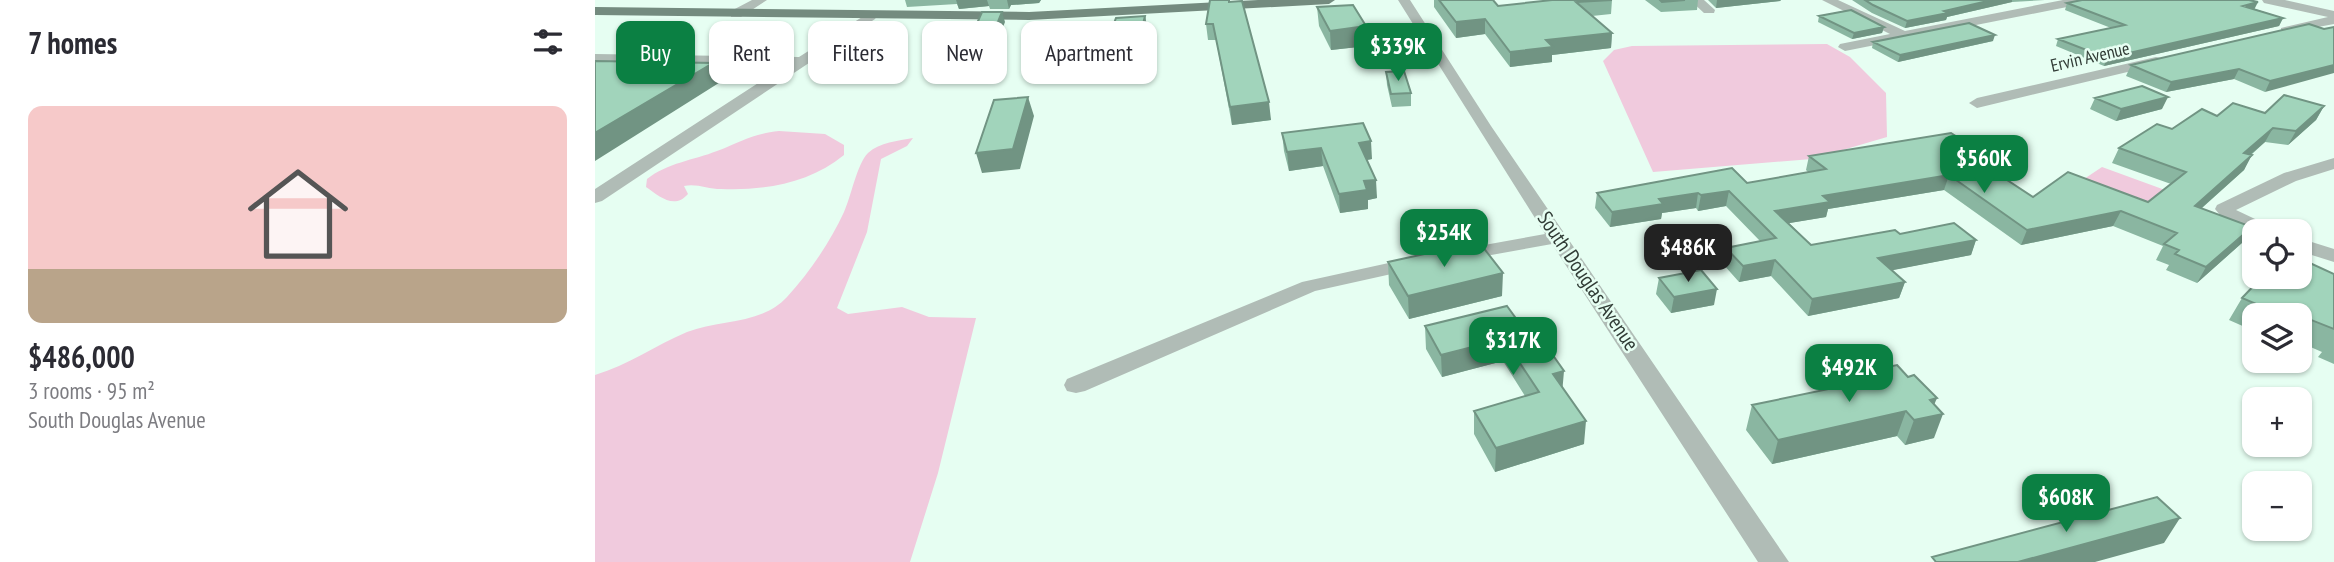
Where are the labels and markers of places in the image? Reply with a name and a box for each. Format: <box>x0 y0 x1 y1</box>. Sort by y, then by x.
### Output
pin: $339K <box>1349 24 1447 83</box>
pin: $560K <box>1935 136 2033 195</box>
pin: $254K <box>1395 210 1493 269</box>
pin: $486K <box>1639 224 1737 284</box>
pin: $317K <box>1464 318 1562 377</box>
pin: $492K <box>1800 344 1898 404</box>
pin: $608K <box>2017 475 2115 534</box>

